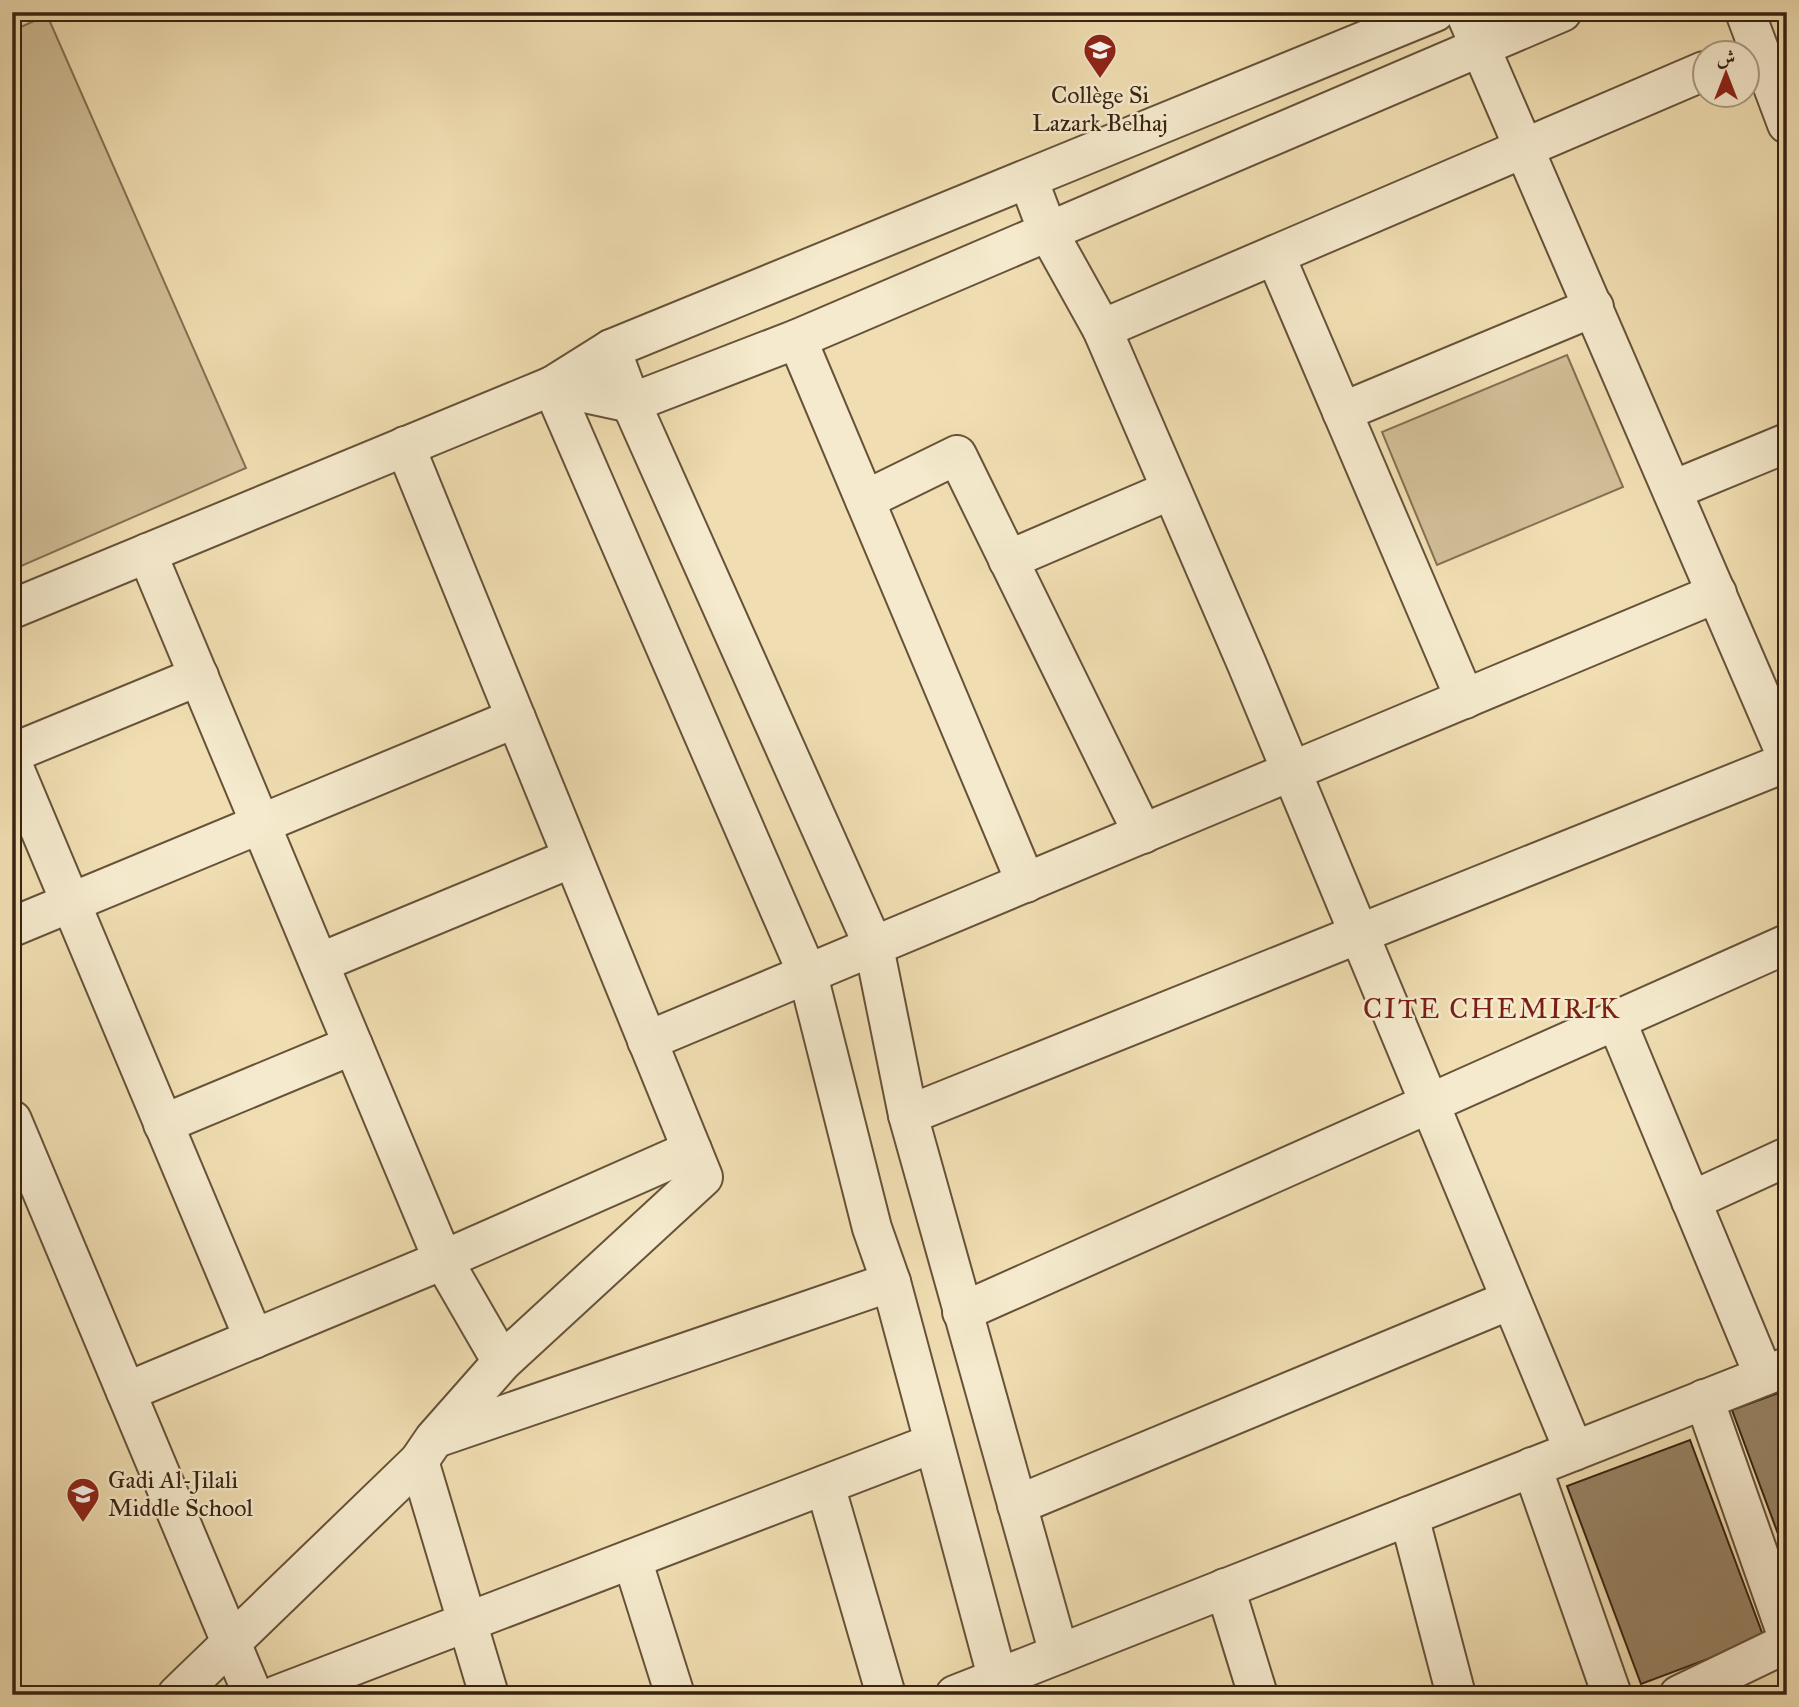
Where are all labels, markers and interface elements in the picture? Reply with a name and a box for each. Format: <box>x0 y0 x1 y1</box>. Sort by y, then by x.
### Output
school or university icon: Collège Si Lazark Belhaj <box>1081 31 1119 80</box>
north arrow <box>1690 38 1760 108</box>
text: ش <box>1717 46 1735 69</box>
place label: Collège Si Lazark Belhaj <box>1032 80 1168 138</box>
district label: CITE CHEMIRIK <box>1363 991 1621 1026</box>
place label: Gadi Al-Jilali Middle School <box>108 1465 254 1523</box>
school or university icon: Gadi Al-Jilali Middle School <box>64 1475 102 1524</box>

